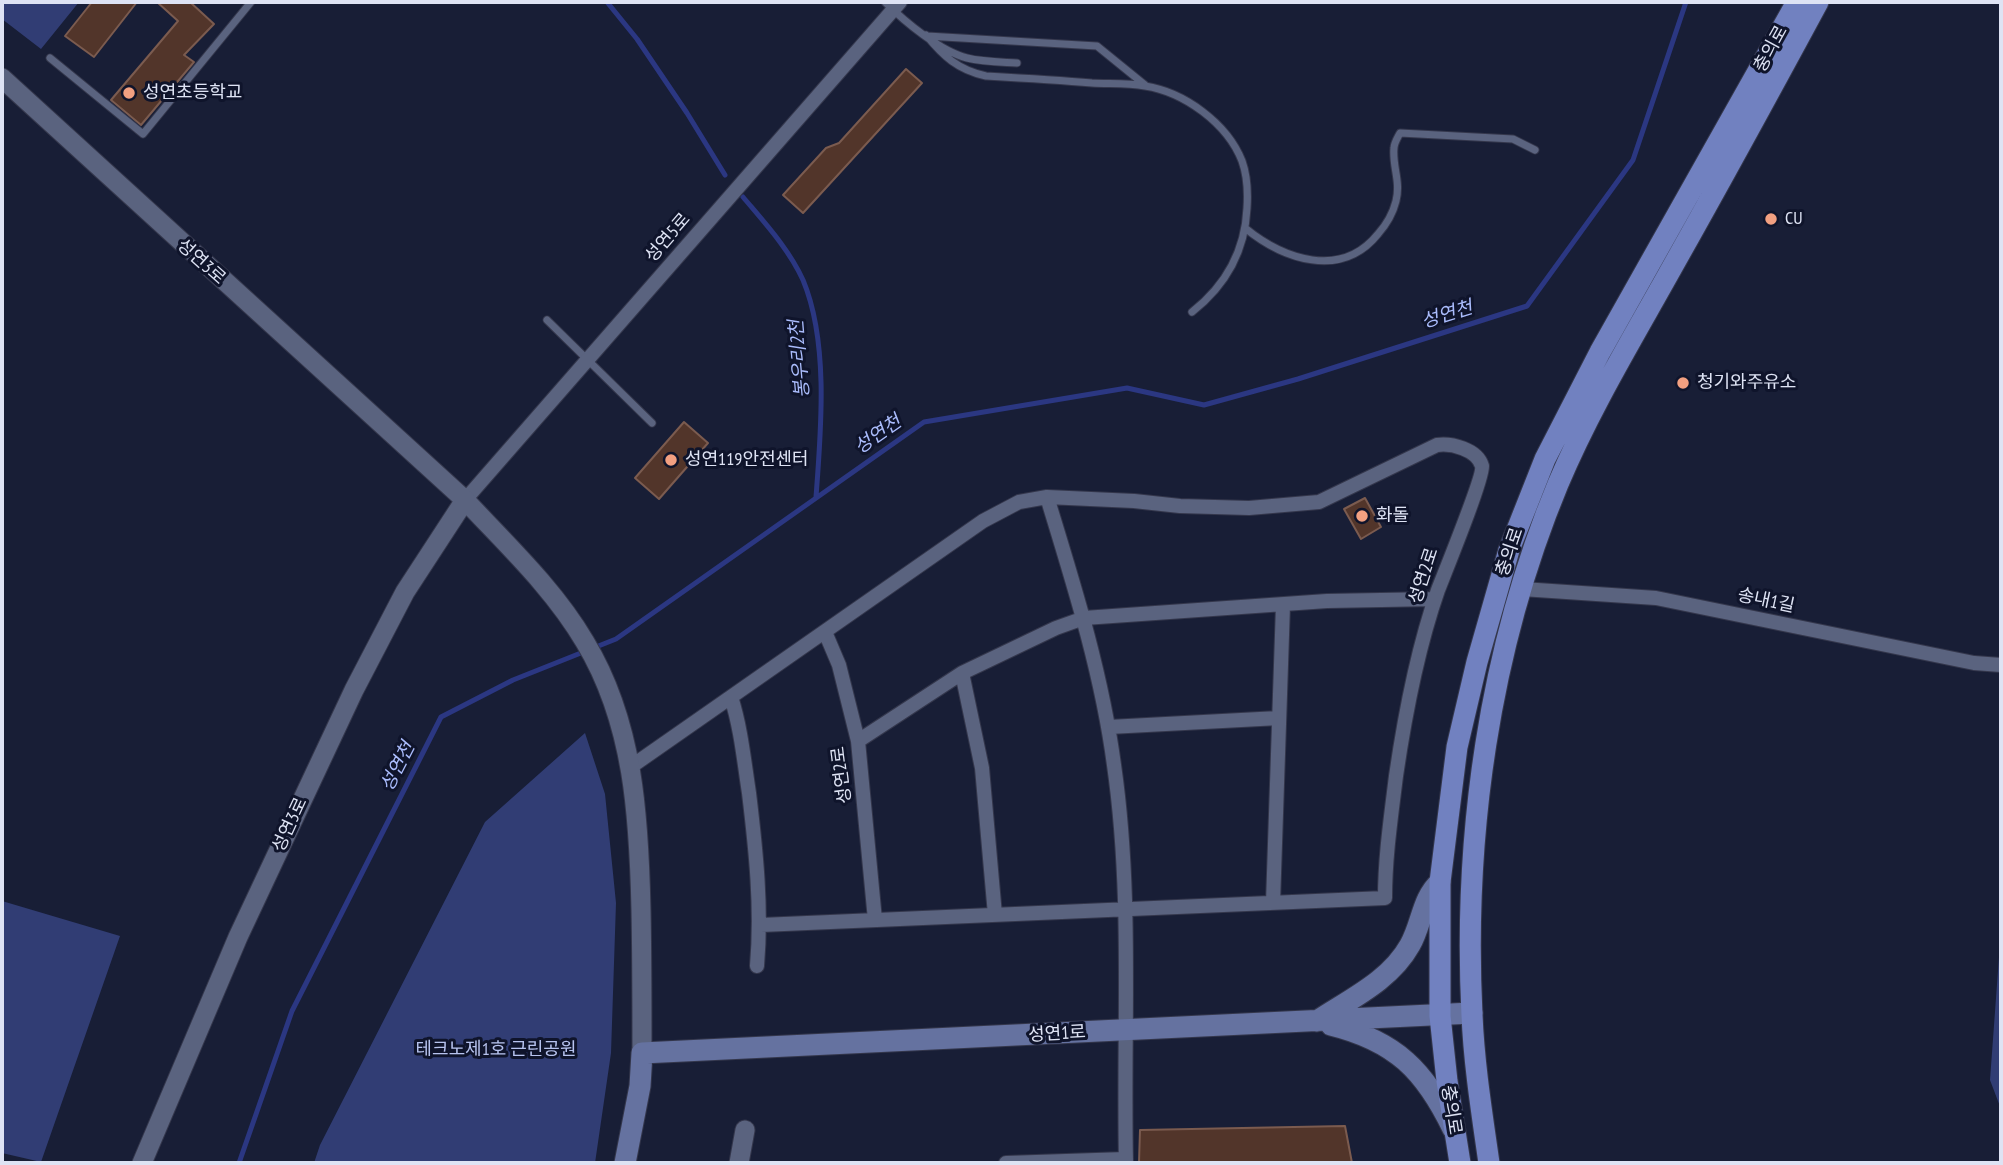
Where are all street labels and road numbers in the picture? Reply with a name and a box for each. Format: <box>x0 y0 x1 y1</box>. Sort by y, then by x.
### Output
street label: 충의로 <box>1750 22 1792 76</box>
street label: 성연5로 <box>641 209 695 267</box>
street label: 성연3로 <box>172 235 230 289</box>
street label: 충의로 <box>1492 525 1528 579</box>
street label: 성연2로 <box>1405 545 1443 607</box>
street label: 송내1길 <box>1735 584 1797 618</box>
street label: 성연2로 <box>828 745 856 805</box>
street label: 성연3로 <box>268 794 312 856</box>
street label: 성연1로 <box>1028 1022 1086 1046</box>
street label: 충의로 <box>1436 1084 1466 1136</box>

